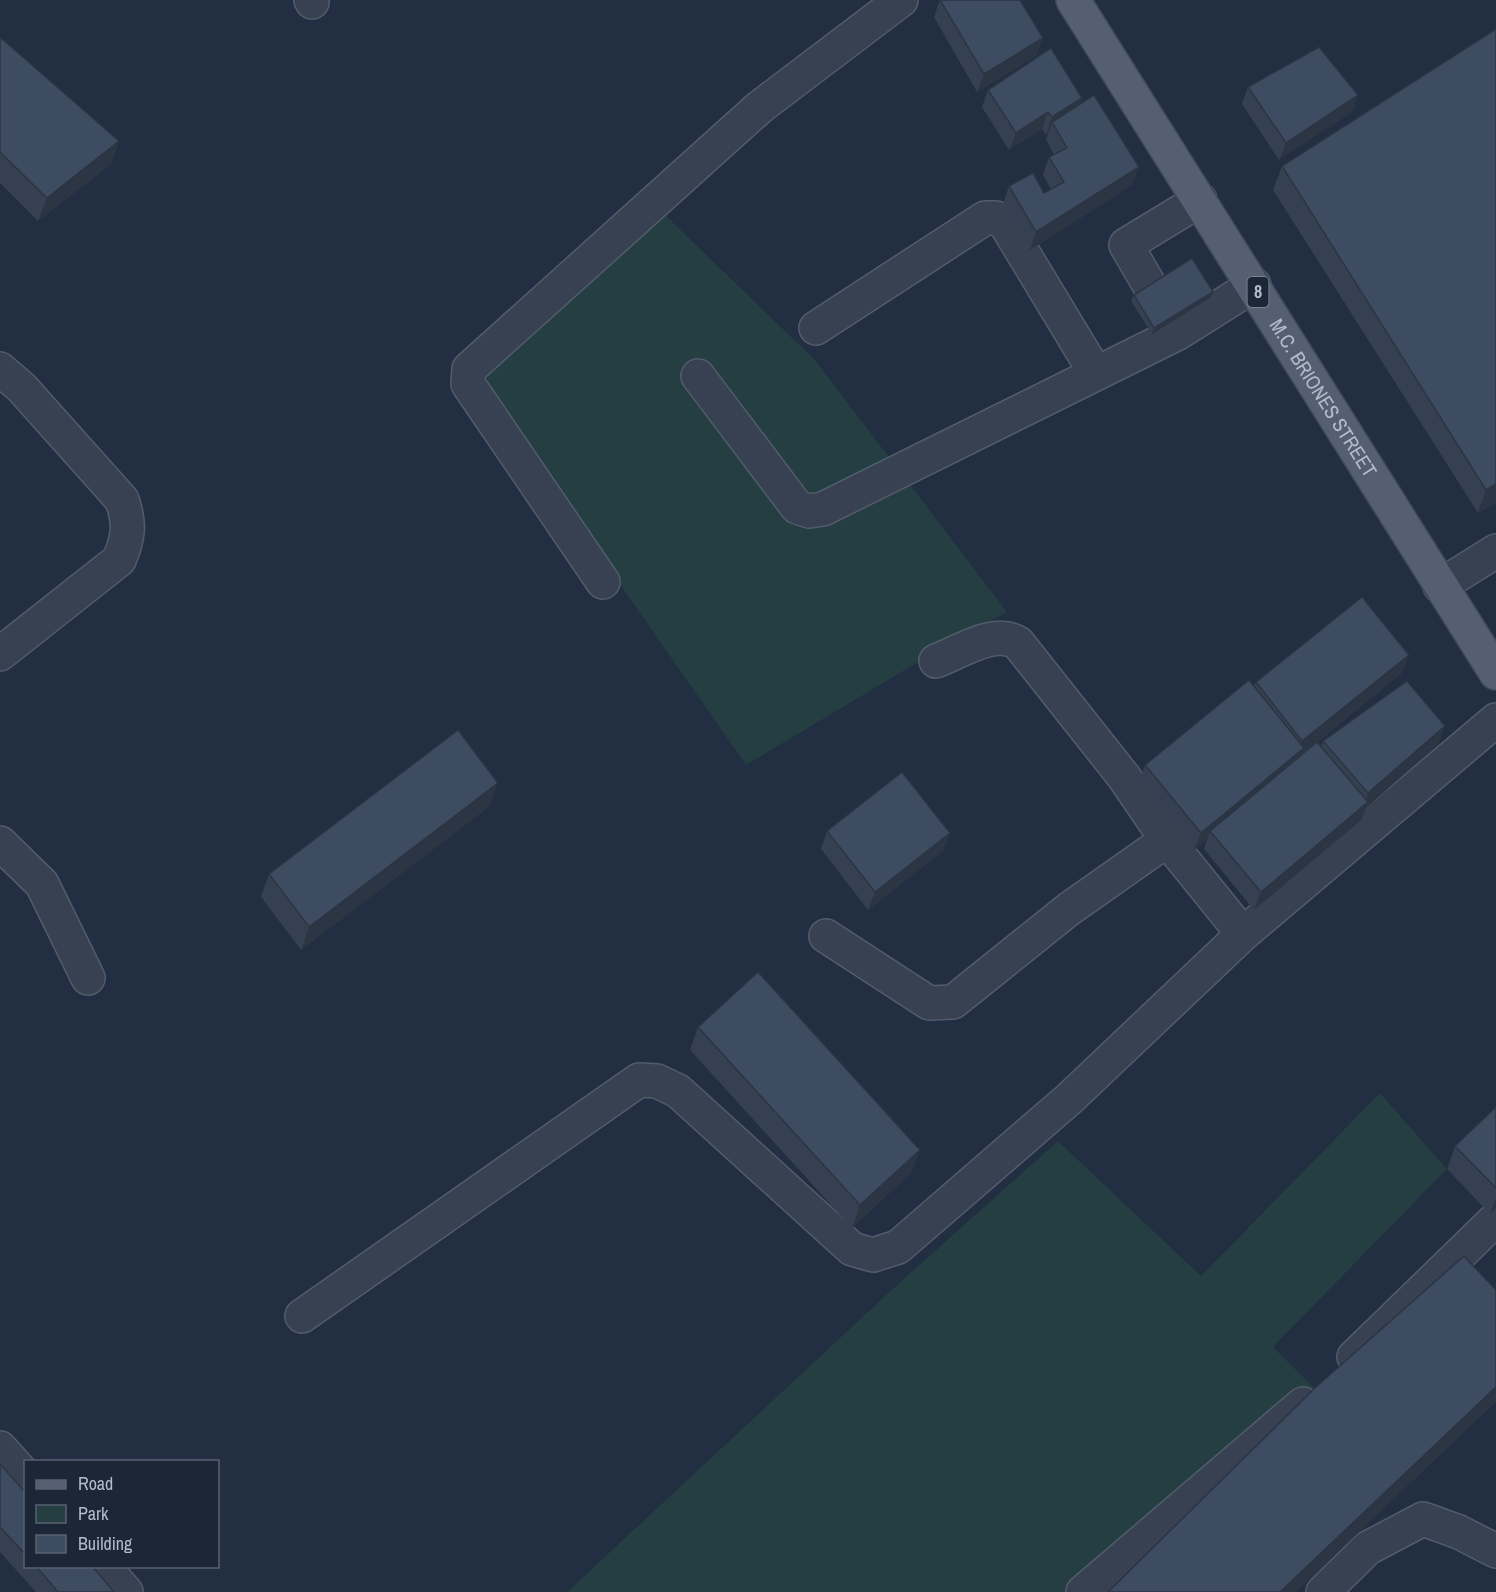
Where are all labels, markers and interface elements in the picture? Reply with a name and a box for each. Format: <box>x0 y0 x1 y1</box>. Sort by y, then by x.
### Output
road number: 8 <box>1248 277 1268 307</box>
street label: M.C. BRIONES STREET <box>1264 313 1383 482</box>
legend <box>24 1460 219 1568</box>
text: Road <box>78 1471 113 1496</box>
text: Park <box>78 1501 109 1526</box>
text: Building <box>78 1531 133 1556</box>

